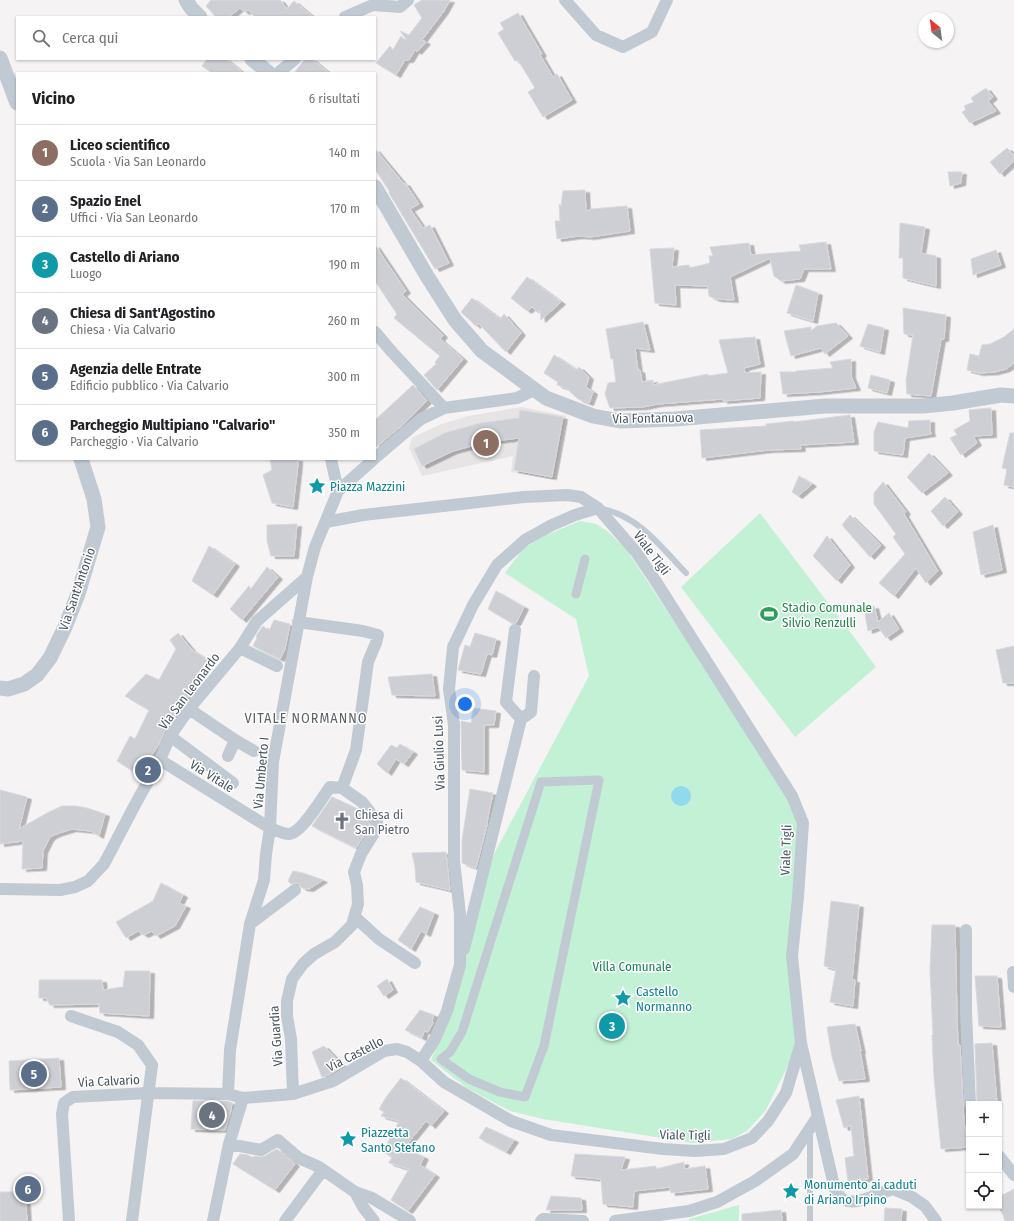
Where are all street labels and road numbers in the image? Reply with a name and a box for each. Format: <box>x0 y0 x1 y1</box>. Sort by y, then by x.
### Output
street label: Via Fontanuova <box>612 410 694 426</box>
street label: Viale Tigli <box>631 528 673 578</box>
street label: Via Sant'Antonio <box>56 545 98 632</box>
street label: Via San Leonardo <box>155 650 223 732</box>
street label: Via Giulio Lusi <box>430 715 448 791</box>
street label: Via Umberto I <box>250 736 272 810</box>
street label: Via Vitale <box>187 757 237 795</box>
street label: Viale Tigli <box>778 824 794 876</box>
street label: Via Guardia <box>266 1005 286 1067</box>
street label: Via Castello <box>324 1033 386 1075</box>
street label: Via Calvario <box>78 1072 140 1090</box>
street label: Viale Tigli <box>659 1127 711 1143</box>

